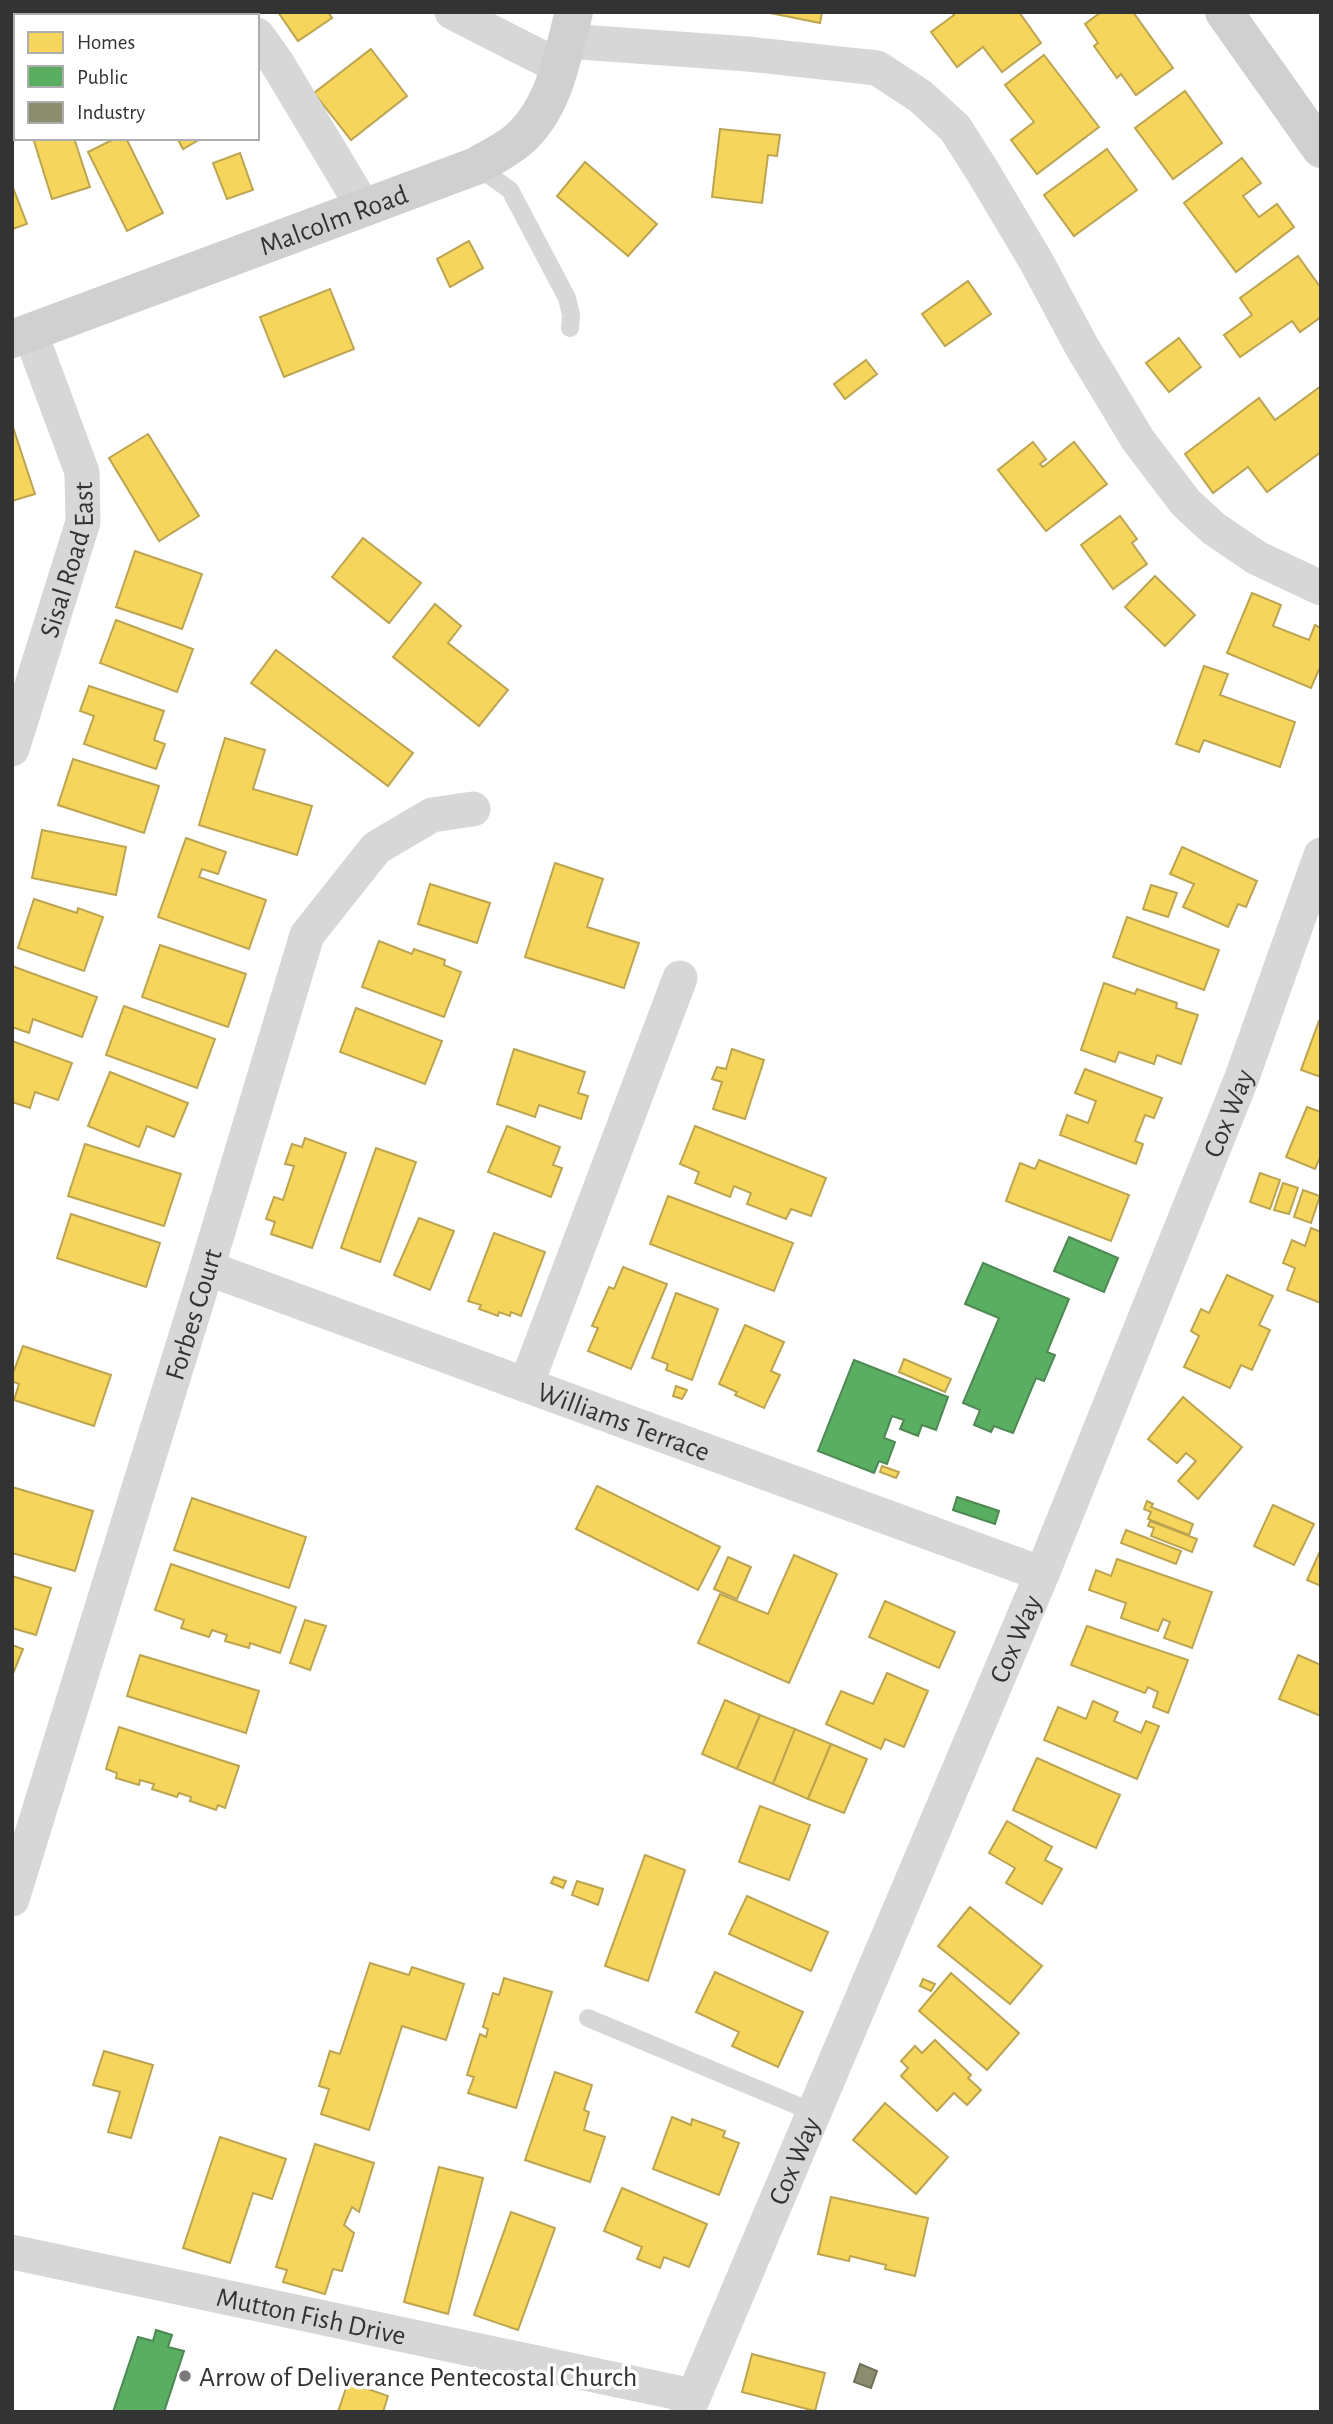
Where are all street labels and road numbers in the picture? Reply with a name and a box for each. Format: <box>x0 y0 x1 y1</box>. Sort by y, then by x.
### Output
street label: Malcolm Road <box>256 181 412 261</box>
street label: Sisal Road East <box>36 481 99 641</box>
street label: Cox Way <box>1199 1066 1260 1162</box>
street label: Forbes Court <box>161 1246 228 1384</box>
street label: Williams Terrace <box>533 1378 713 1467</box>
street label: Cox Way <box>986 1591 1047 1687</box>
street label: Cox Way <box>764 2113 826 2209</box>
street label: Mutton Fish Drive <box>214 2284 408 2351</box>

